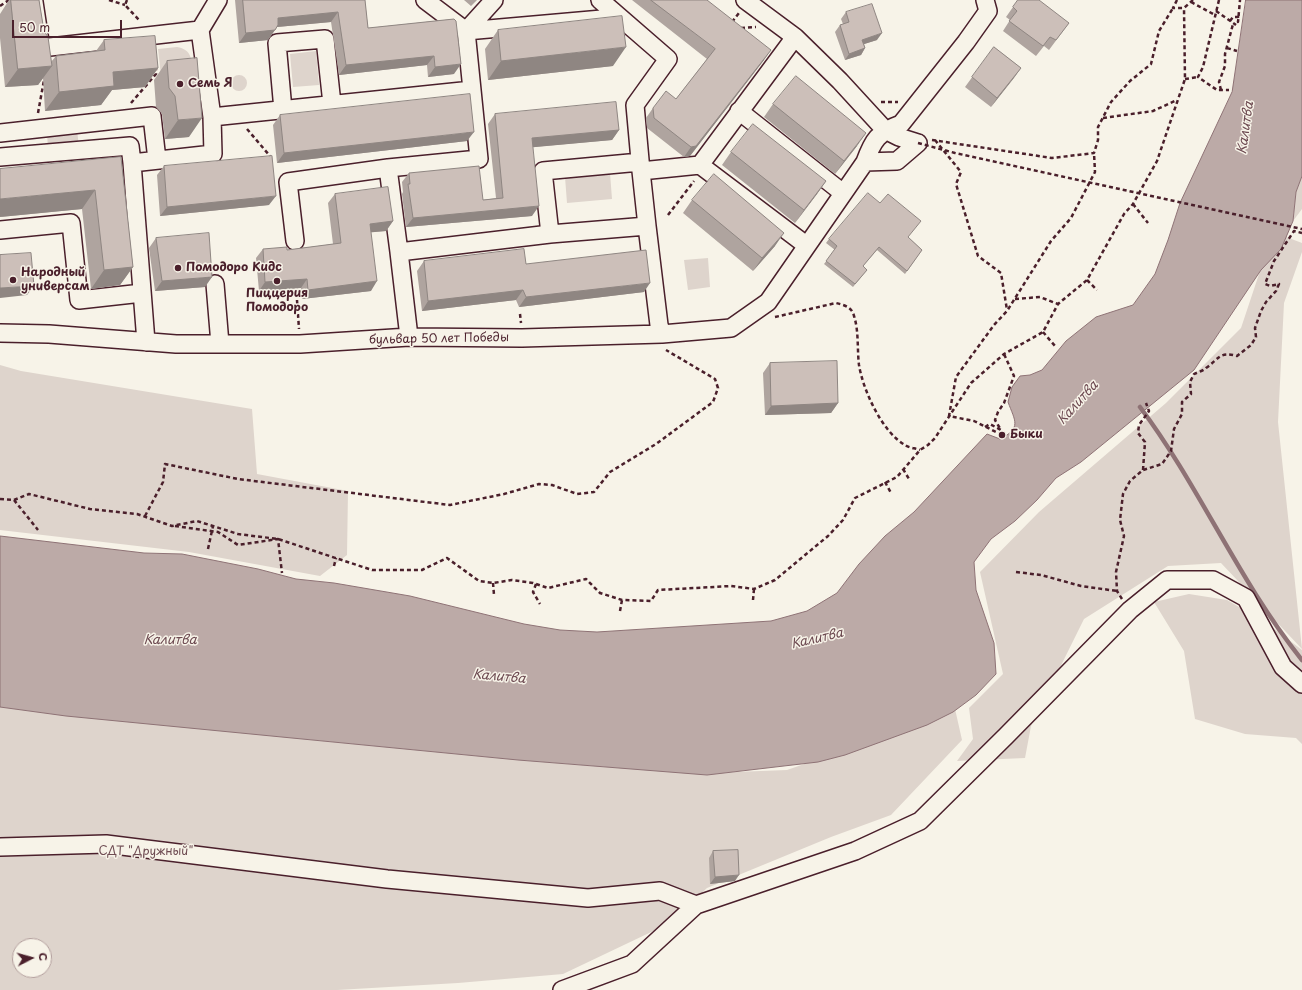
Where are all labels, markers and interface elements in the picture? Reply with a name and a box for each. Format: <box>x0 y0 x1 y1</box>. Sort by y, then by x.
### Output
scale bar <box>14 12 124 38</box>
text: 50 m <box>19 18 50 36</box>
place label: Семь Я <box>188 77 233 91</box>
marker: Семь Я <box>175 79 185 89</box>
water label: Калитва <box>1235 101 1257 155</box>
place label: Помодоро Кидс <box>186 261 282 275</box>
marker: Помодоро Кидс <box>173 263 183 273</box>
place label: Народный универсам <box>21 266 90 294</box>
marker: Народный универсам <box>8 275 18 285</box>
marker: Пиццерия Помодоро <box>272 276 282 286</box>
place label: Пиццерия Помодоро <box>246 287 308 315</box>
street label: бульвар 50 лет Победы <box>369 331 509 347</box>
water label: Калитва <box>1054 378 1102 428</box>
place label: Быки <box>1010 428 1043 442</box>
marker: Быки <box>997 430 1007 440</box>
water label: Калитва <box>789 625 845 653</box>
water label: Калитва <box>143 632 197 648</box>
water label: Калитва <box>472 667 526 687</box>
park label: СДТ "Дружный" <box>99 845 193 859</box>
north arrow <box>12 938 52 978</box>
text: С <box>35 952 52 962</box>

